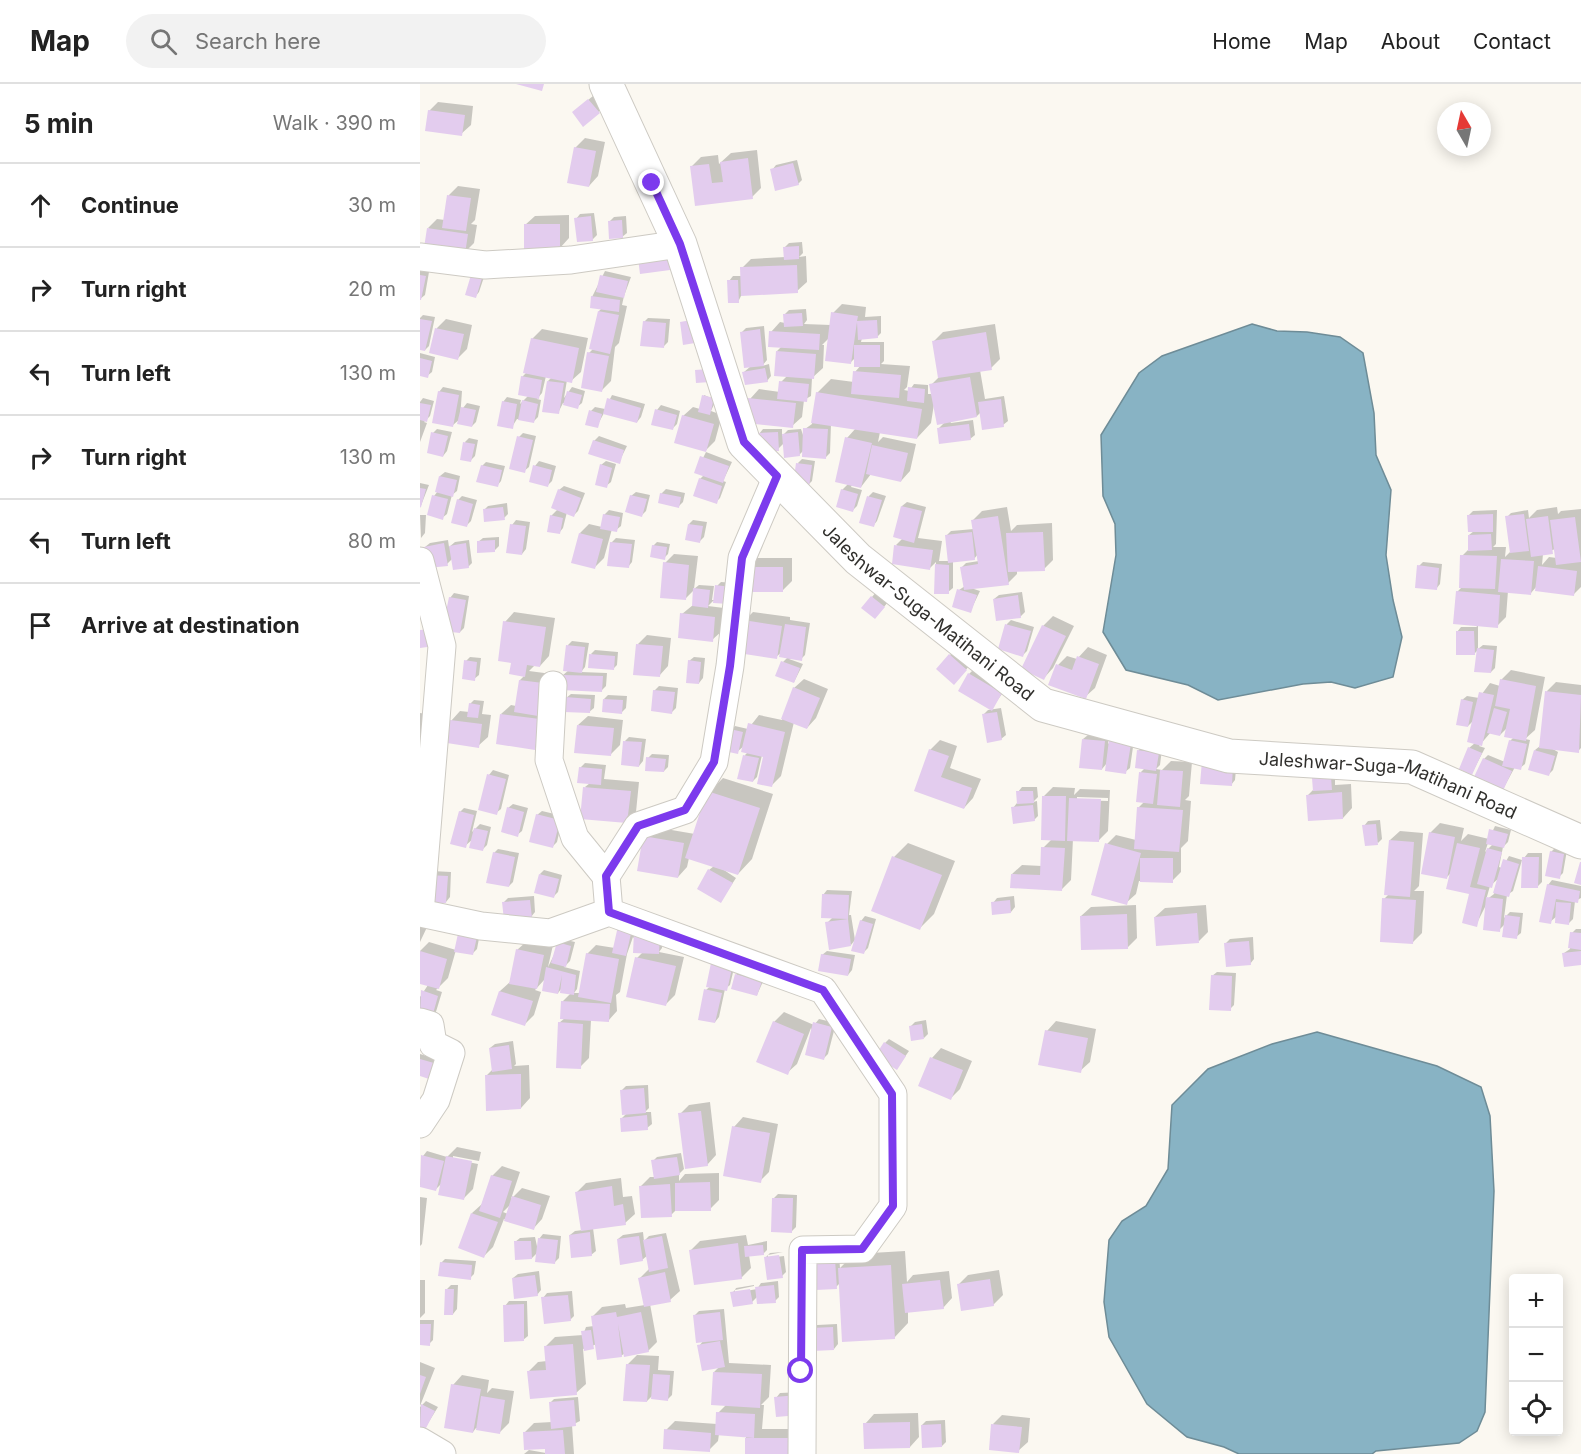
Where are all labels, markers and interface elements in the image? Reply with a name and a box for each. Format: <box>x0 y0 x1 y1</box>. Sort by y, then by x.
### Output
search box <box>126 14 546 68</box>
text: Map <box>30 24 90 58</box>
icon: search <box>147 25 180 58</box>
text: Search here <box>195 28 321 54</box>
text: Home <box>1212 29 1271 54</box>
text: Map <box>1304 29 1348 54</box>
text: About <box>1381 29 1440 54</box>
text: Contact <box>1473 29 1551 54</box>
north arrow <box>1437 102 1491 156</box>
text: 5 min <box>24 108 94 139</box>
text: Walk · 390 m <box>273 111 396 135</box>
route end <box>638 169 664 195</box>
icon: ahead <box>24 189 57 222</box>
text: Continue <box>81 192 179 218</box>
text: 30 m <box>348 193 396 217</box>
icon: right <box>24 273 57 306</box>
text: Turn right <box>81 276 187 302</box>
text: 20 m <box>348 277 396 301</box>
icon: left <box>24 357 57 390</box>
text: Turn left <box>81 360 171 386</box>
text: 130 m <box>340 361 396 385</box>
icon: right <box>24 441 57 474</box>
text: Turn right <box>81 444 187 470</box>
text: 130 m <box>340 445 396 469</box>
street label: Jaleshwar-Suga-Matihani Road <box>819 519 1038 705</box>
icon: left <box>24 525 57 558</box>
text: Turn left <box>81 528 171 554</box>
text: 80 m <box>348 529 396 553</box>
icon: arrive <box>24 609 57 642</box>
text: Arrive at destination <box>81 612 300 638</box>
street label: Jaleshwar-Suga-Matihani Road <box>1258 747 1520 823</box>
map controls <box>1509 1274 1563 1436</box>
button: + <box>1509 1274 1563 1328</box>
button: − <box>1509 1328 1563 1382</box>
route start <box>787 1357 813 1383</box>
button: locate <box>1509 1382 1563 1436</box>

